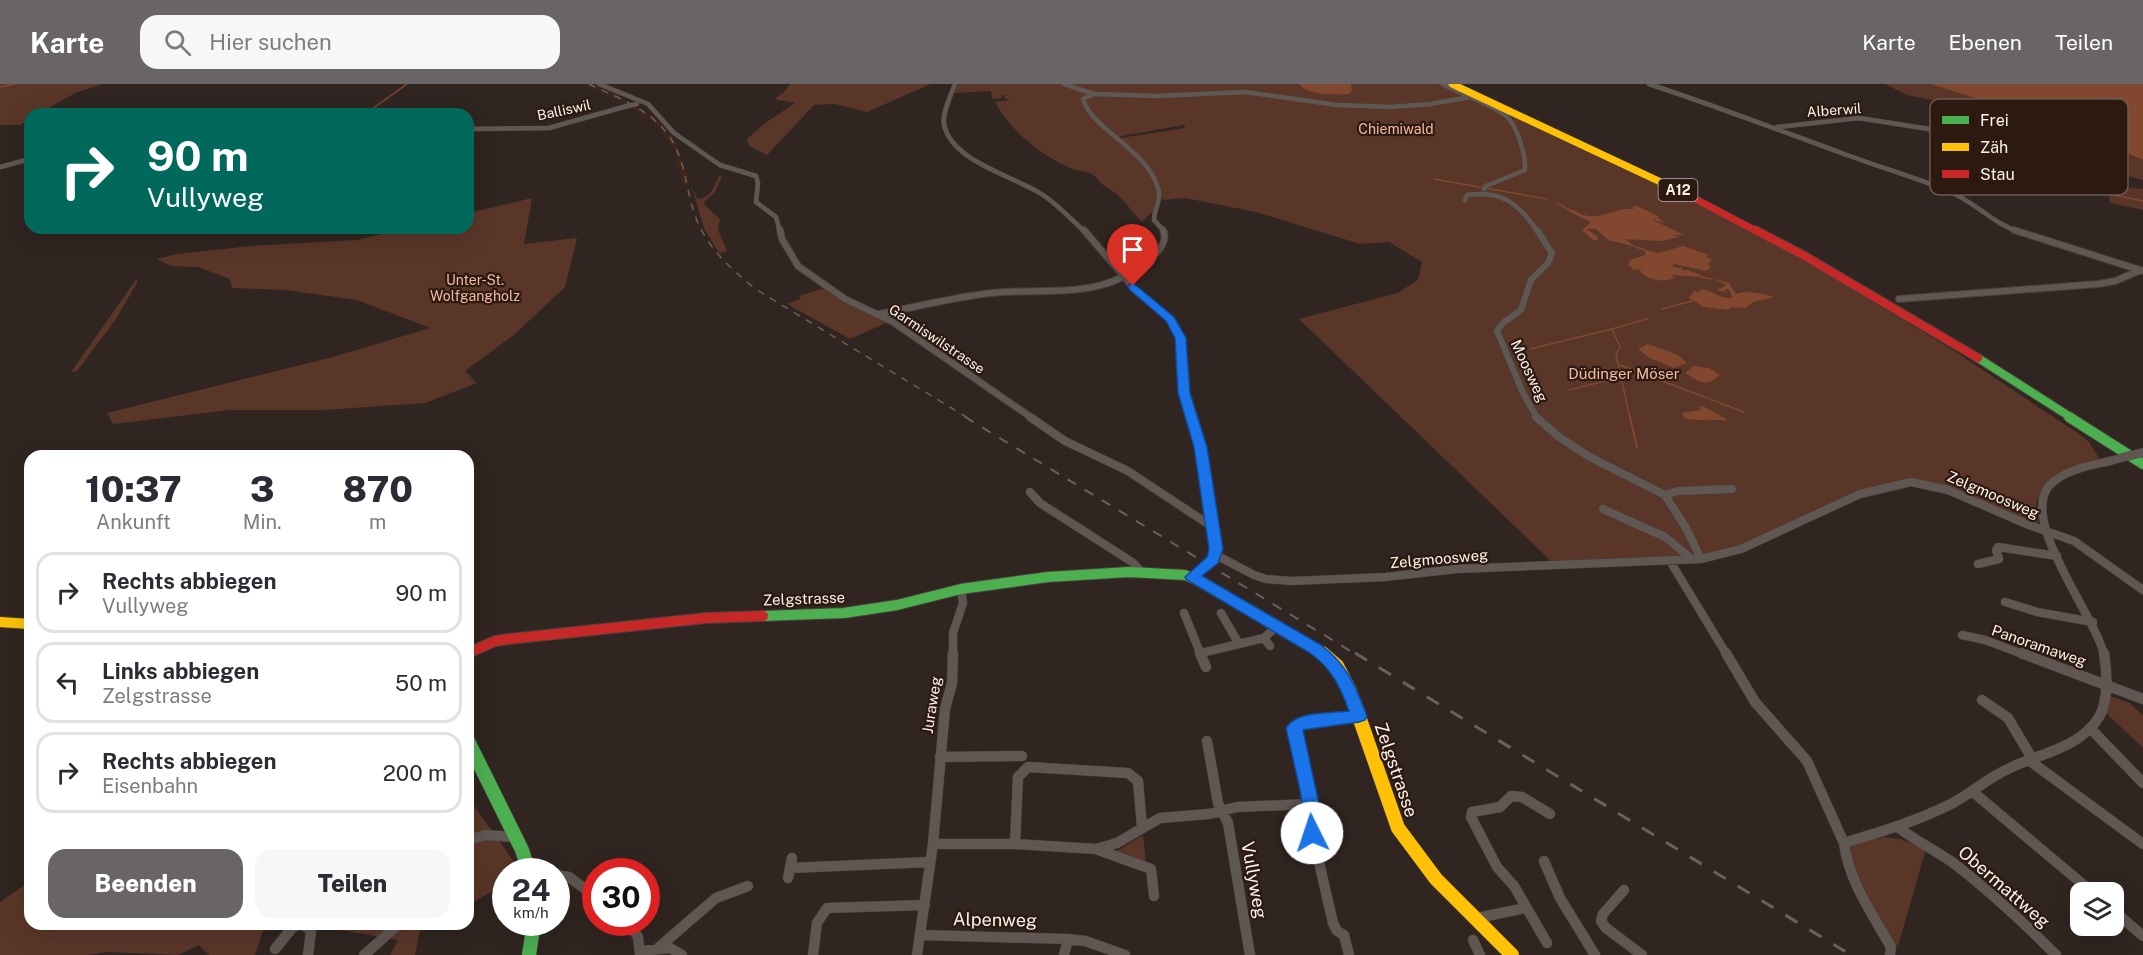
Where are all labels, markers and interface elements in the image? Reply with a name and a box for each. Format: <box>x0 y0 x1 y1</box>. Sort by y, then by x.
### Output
search box <box>140 15 560 69</box>
text: Karte <box>30 26 104 59</box>
icon: search <box>161 26 194 59</box>
text: Hier suchen <box>209 29 332 55</box>
text: Karte <box>1862 30 1916 55</box>
text: Ebenen <box>1949 30 2022 55</box>
text: Teilen <box>2055 30 2113 55</box>
street label: Balliswil <box>536 97 592 123</box>
legend <box>1930 99 2128 195</box>
street label: Alberwil <box>1806 100 1862 120</box>
text: Frei <box>1980 111 2009 130</box>
park label: Chiemiwald <box>1358 121 1434 137</box>
text: 90 m <box>147 131 249 180</box>
icon: right <box>48 132 126 210</box>
text: Zäh <box>1980 138 2008 157</box>
text: Stau <box>1980 165 2015 184</box>
road number: A12 <box>1658 179 1698 201</box>
text: Vullyweg <box>147 181 264 213</box>
pin <box>1107 224 1158 286</box>
icon: arrive <box>1116 233 1149 266</box>
park label: Unter-St. Wolfgangholz <box>430 272 520 304</box>
street label: Garmiswilstrasse <box>886 301 988 377</box>
street label: Moosweg <box>1508 337 1551 405</box>
park label: Düdinger Möser <box>1568 365 1680 382</box>
street label: Zelgmoosweg <box>1944 467 2042 522</box>
text: 10:37 <box>85 468 182 510</box>
text: 3 <box>250 468 274 510</box>
text: 870 <box>343 468 413 510</box>
text: Ankunft <box>96 510 171 534</box>
text: Min. <box>243 510 282 534</box>
text: m <box>369 510 386 534</box>
street label: Zelgmoosweg <box>1389 546 1489 571</box>
text: Rechts abbiegen <box>102 568 277 594</box>
icon: right <box>51 576 84 609</box>
text: 90 m <box>396 580 447 606</box>
street label: Zelgstrasse <box>763 589 845 608</box>
text: Vullyweg <box>102 594 189 618</box>
street label: Panoramaweg <box>1990 621 2089 670</box>
text: Links abbiegen <box>102 658 259 684</box>
icon: left <box>51 666 84 699</box>
text: 50 m <box>395 670 447 696</box>
street label: Juraweg <box>919 675 944 735</box>
text: Zelgstrasse <box>102 684 212 708</box>
street label: Zelgstrasse <box>1370 720 1422 820</box>
text: Rechts abbiegen <box>102 748 277 774</box>
icon: right <box>51 756 84 789</box>
text: 200 m <box>383 760 447 786</box>
text: Eisenbahn <box>102 774 198 798</box>
position arrow <box>1280 801 1344 865</box>
street label: Vullyweg <box>1237 840 1272 920</box>
street label: Obermattweg <box>1954 841 2054 932</box>
button: Beenden <box>48 849 243 918</box>
button: Teilen <box>255 849 450 918</box>
speed limit sign: 30 <box>582 858 660 936</box>
text: 24 <box>512 872 550 908</box>
map controls <box>2070 882 2124 936</box>
button: layers <box>2070 882 2124 936</box>
text: km/h <box>513 904 549 921</box>
street label: Alpenweg <box>953 908 1037 931</box>

